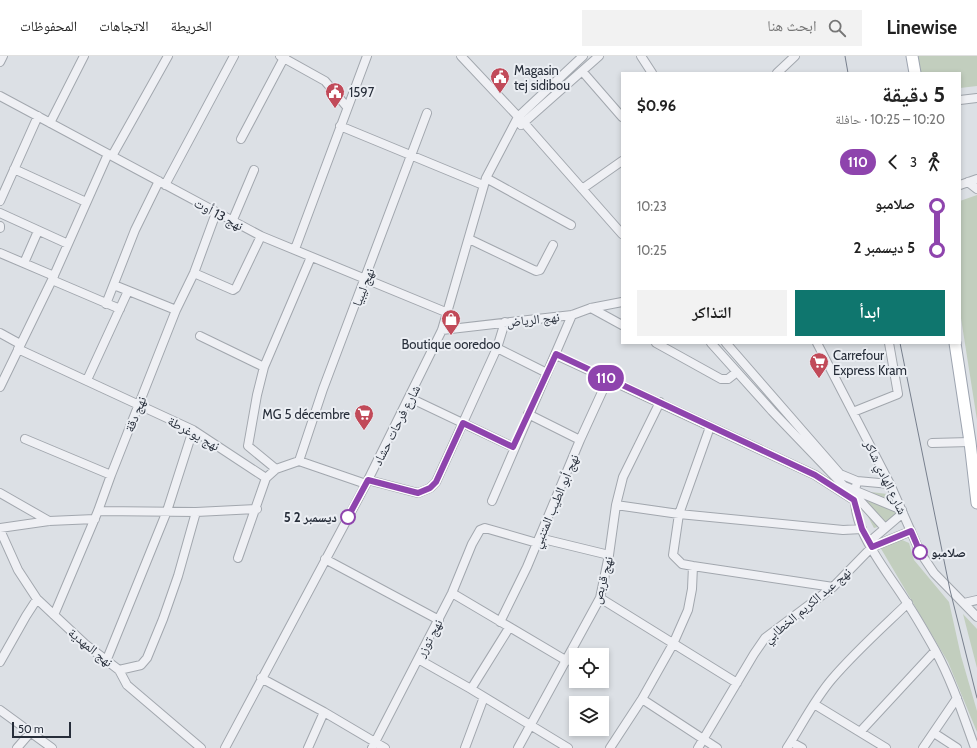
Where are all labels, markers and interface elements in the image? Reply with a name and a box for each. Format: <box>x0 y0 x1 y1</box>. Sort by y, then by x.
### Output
search box <box>582 10 862 46</box>
text: Linewise <box>886 16 957 39</box>
text: المحفوظات <box>20 17 77 35</box>
text: الاتجاهات <box>99 17 149 35</box>
text: الخريطة <box>171 17 212 35</box>
text: ابحث هنا <box>767 17 816 35</box>
icon: search <box>826 17 848 39</box>
place label: Magasin tej sidibou <box>514 62 570 94</box>
public building icon: Magasin tej sidibou <box>489 66 511 94</box>
public building icon: 1597 <box>324 81 346 109</box>
text: 5 دقيقة <box>882 81 945 108</box>
place label: 1597 <box>349 84 375 100</box>
text: $0.96 <box>637 97 676 115</box>
text: 10:20 – 10:25 · حافلة <box>835 111 945 127</box>
icon: back <box>882 151 904 173</box>
icon: walk <box>923 151 945 173</box>
text: 110 <box>848 153 868 171</box>
text: 3 <box>910 154 917 170</box>
street label: نهج 13 أوت <box>191 194 246 235</box>
text: صلامبو <box>875 195 915 213</box>
text: 10:23 <box>637 198 667 214</box>
text: 5 ديسمبر 2 <box>854 239 915 257</box>
text: 10:25 <box>637 242 667 258</box>
street label: نهج ليبيا <box>348 266 379 309</box>
button: التذاكر <box>637 290 787 336</box>
button: ابدأ <box>795 290 945 336</box>
shop icon: Boutique ooredoo <box>440 308 462 336</box>
street label: نهج الرياض <box>506 308 561 332</box>
place label: Boutique ooredoo <box>402 336 500 352</box>
place label: Carrefour Express Kram <box>833 347 907 378</box>
supermarket icon: Carrefour Express Kram <box>808 351 830 379</box>
line badge: 110 <box>583 365 629 391</box>
text: 110 <box>596 369 616 387</box>
street label: شارع فرحات حشاد <box>369 382 425 469</box>
street label: نهج دقة <box>121 394 151 435</box>
supermarket icon: MG 5 décembre <box>353 403 375 431</box>
place label: MG 5 décembre <box>262 406 350 422</box>
street label: نهج يوغرطة <box>164 412 223 456</box>
street label: شارع الهادي شاكر <box>858 436 911 518</box>
street label: نهج أبو الطيب المتنبي <box>528 452 585 552</box>
place label: 5 ديسمبر 2 <box>284 509 337 525</box>
marker: 5 ديسمبر 2 <box>340 509 356 525</box>
marker: صلامبو <box>912 544 928 560</box>
place label: صلامبو <box>931 544 966 560</box>
street label: نهج قربص <box>588 554 618 606</box>
street label: نهج عبد الكريم الخطابي <box>760 564 856 649</box>
street label: نهج توزر <box>412 616 447 662</box>
street label: نهج المهدية <box>64 624 117 671</box>
map controls <box>569 648 609 736</box>
button: locate <box>569 648 609 688</box>
button: layers <box>569 696 609 736</box>
scale bar <box>12 720 71 739</box>
text: 50 m <box>18 722 44 736</box>

